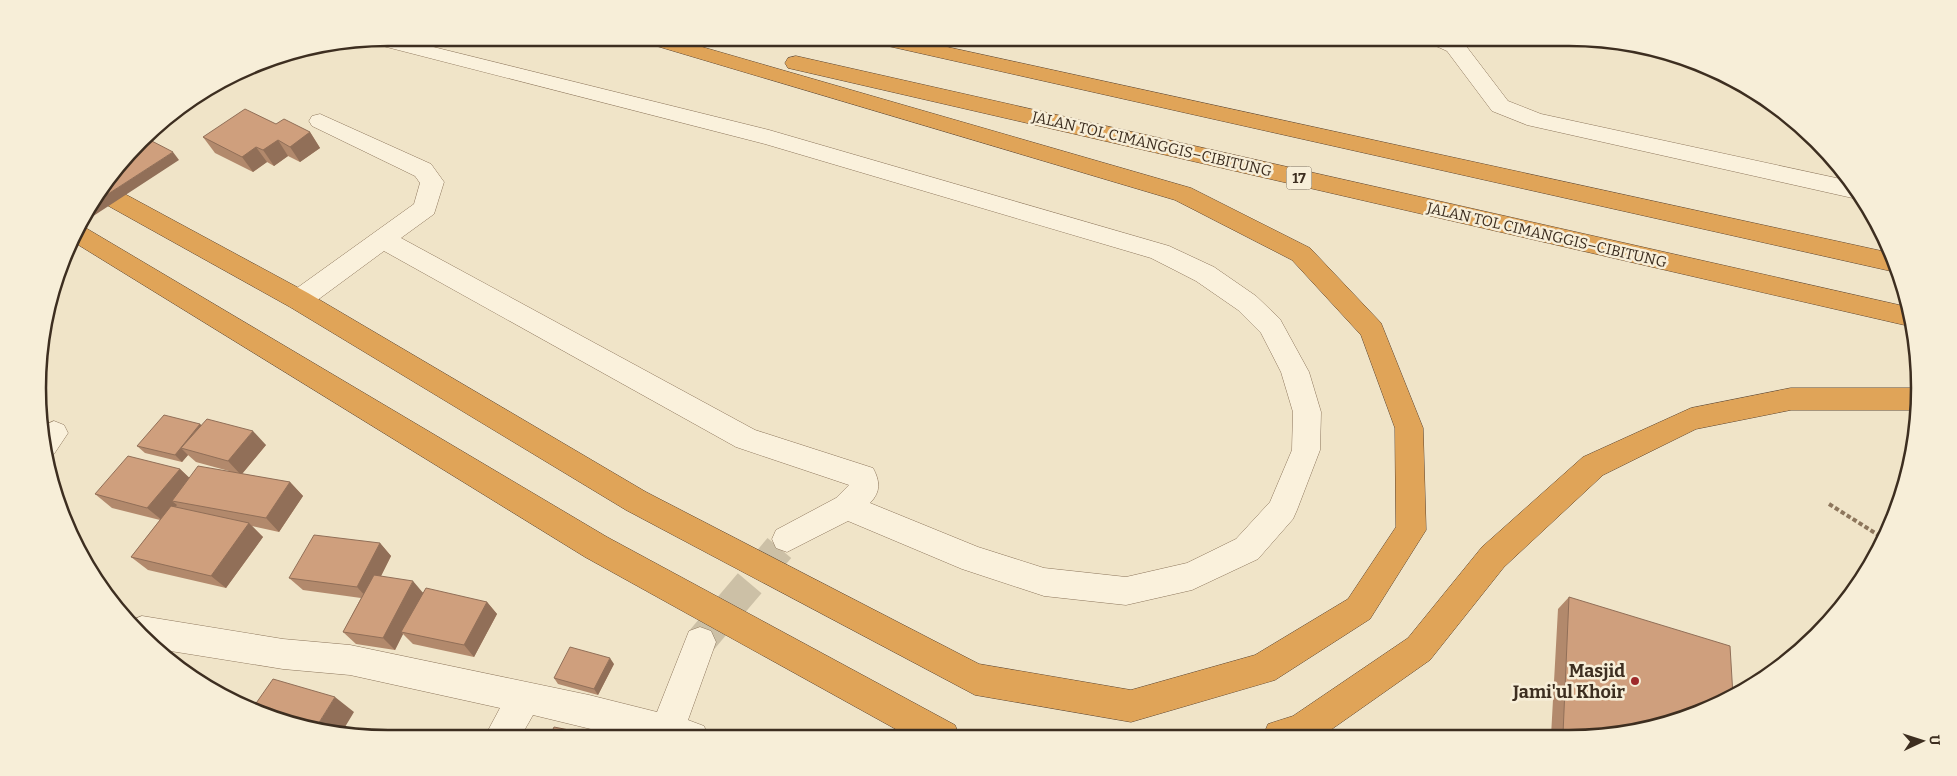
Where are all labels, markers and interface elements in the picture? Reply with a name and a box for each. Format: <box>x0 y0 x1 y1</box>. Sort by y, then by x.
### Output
street label: JALAN TOL CIMANGGIS–CIBITUNG <box>1029 107 1274 180</box>
road number: 17 <box>1286 167 1312 190</box>
street label: JALAN TOL CIMANGGIS–CIBITUNG <box>1424 198 1669 271</box>
place label: Masjid Jami'ul Khoir <box>1512 660 1626 703</box>
marker: Masjid Jami'ul Khoir <box>1629 675 1641 687</box>
north arrow <box>1897 716 1947 766</box>
text: U <box>1926 734 1943 747</box>

